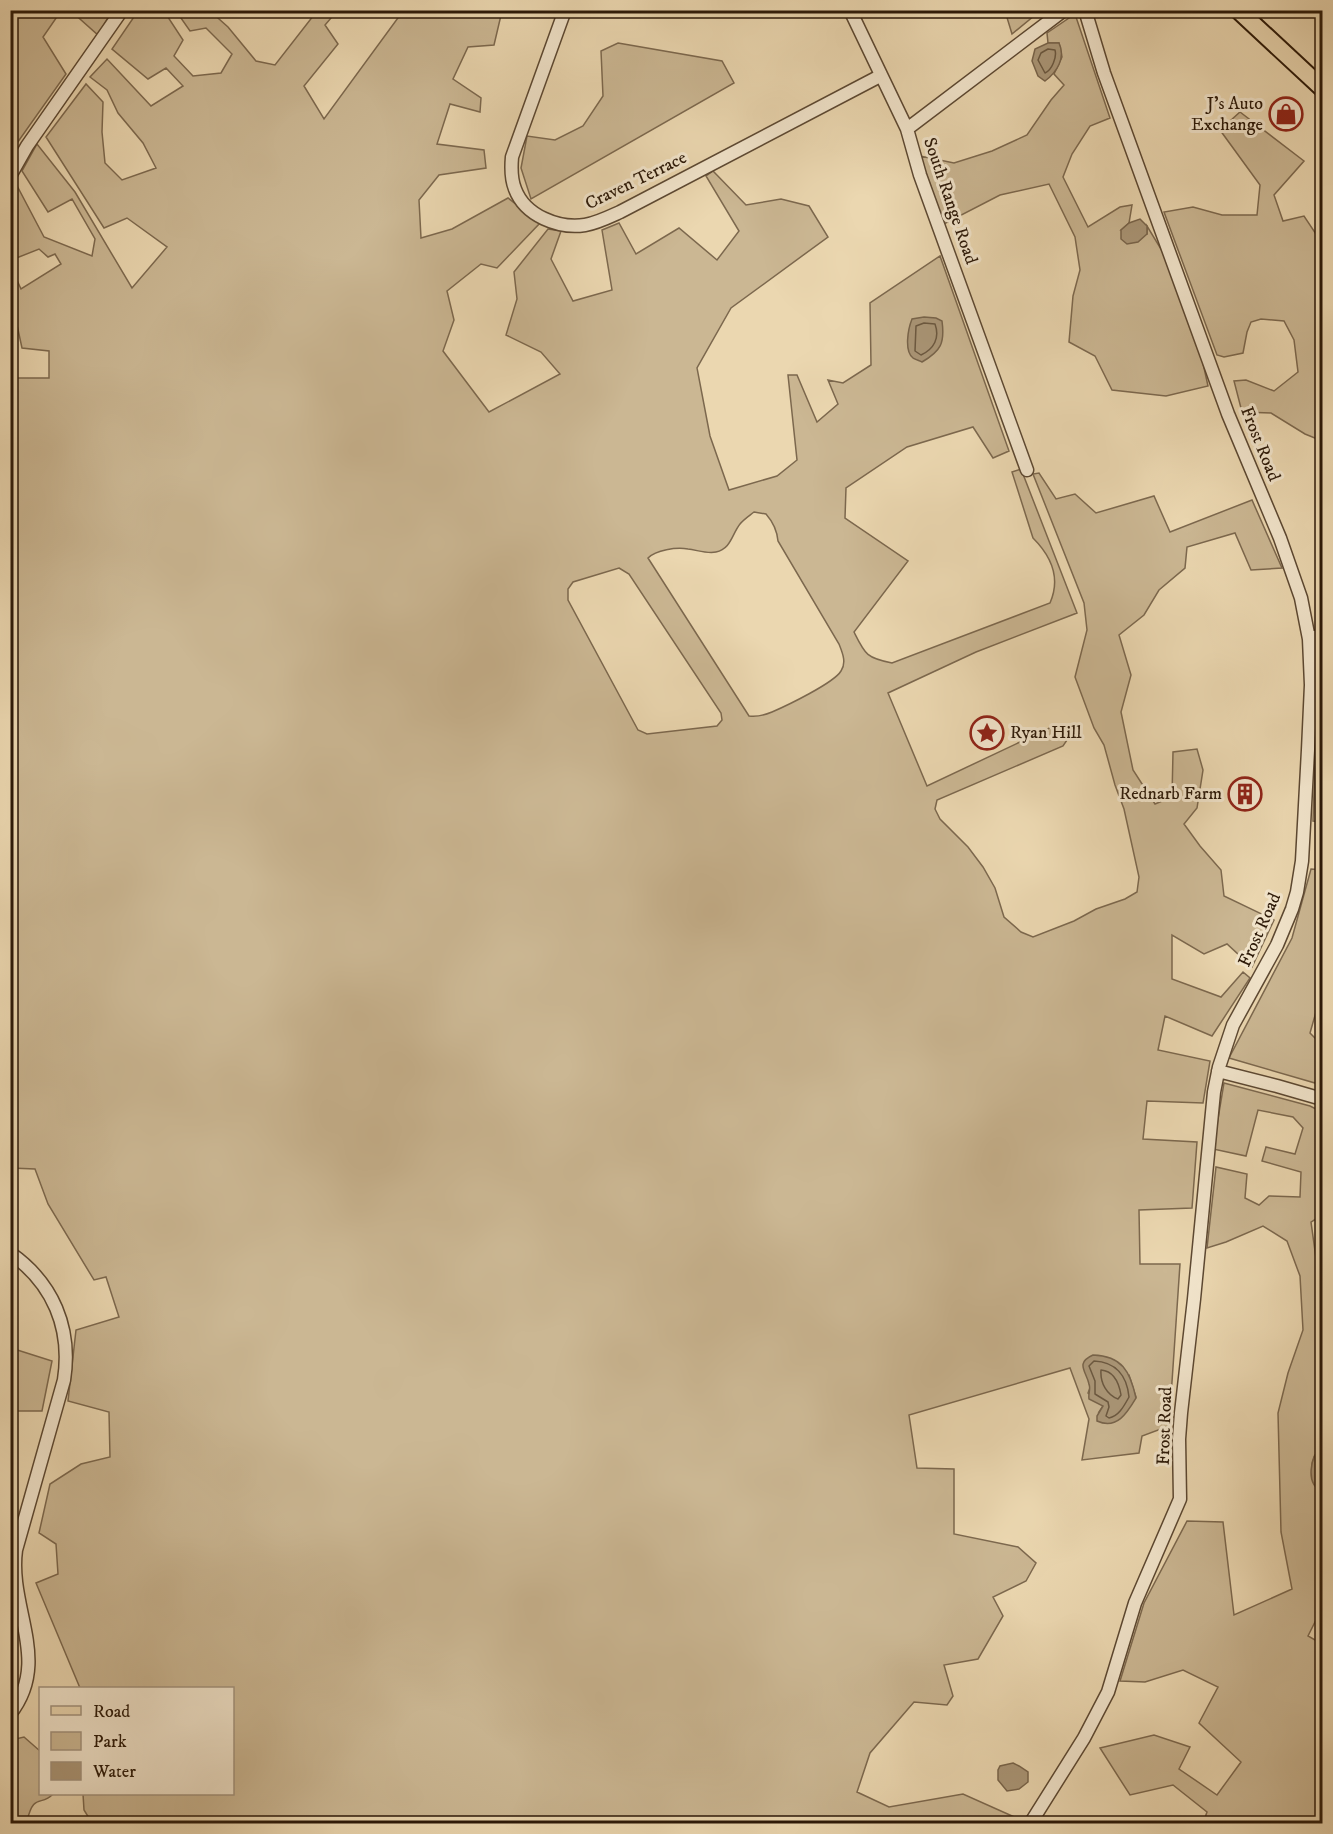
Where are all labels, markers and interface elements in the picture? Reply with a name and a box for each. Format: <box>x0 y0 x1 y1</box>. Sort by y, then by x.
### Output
place label: J's Auto Exchange <box>1191 93 1263 136</box>
shop icon: J's Auto Exchange <box>1268 96 1304 132</box>
street label: South Range Road <box>918 135 982 267</box>
street label: Craven Terrace <box>582 147 690 215</box>
street label: Frost Road <box>1235 403 1285 485</box>
place icon: Ryan Hill <box>969 715 1005 751</box>
place label: Ryan Hill <box>1010 722 1082 744</box>
building icon: Rednarb Farm <box>1227 776 1263 812</box>
place label: Rednarb Farm <box>1119 783 1222 805</box>
street label: Frost Road <box>1234 890 1286 970</box>
street label: Frost Road <box>1153 1386 1177 1466</box>
legend <box>39 1687 234 1795</box>
text: Road <box>93 1701 130 1723</box>
text: Park <box>93 1731 127 1753</box>
text: Water <box>92 1761 136 1783</box>

